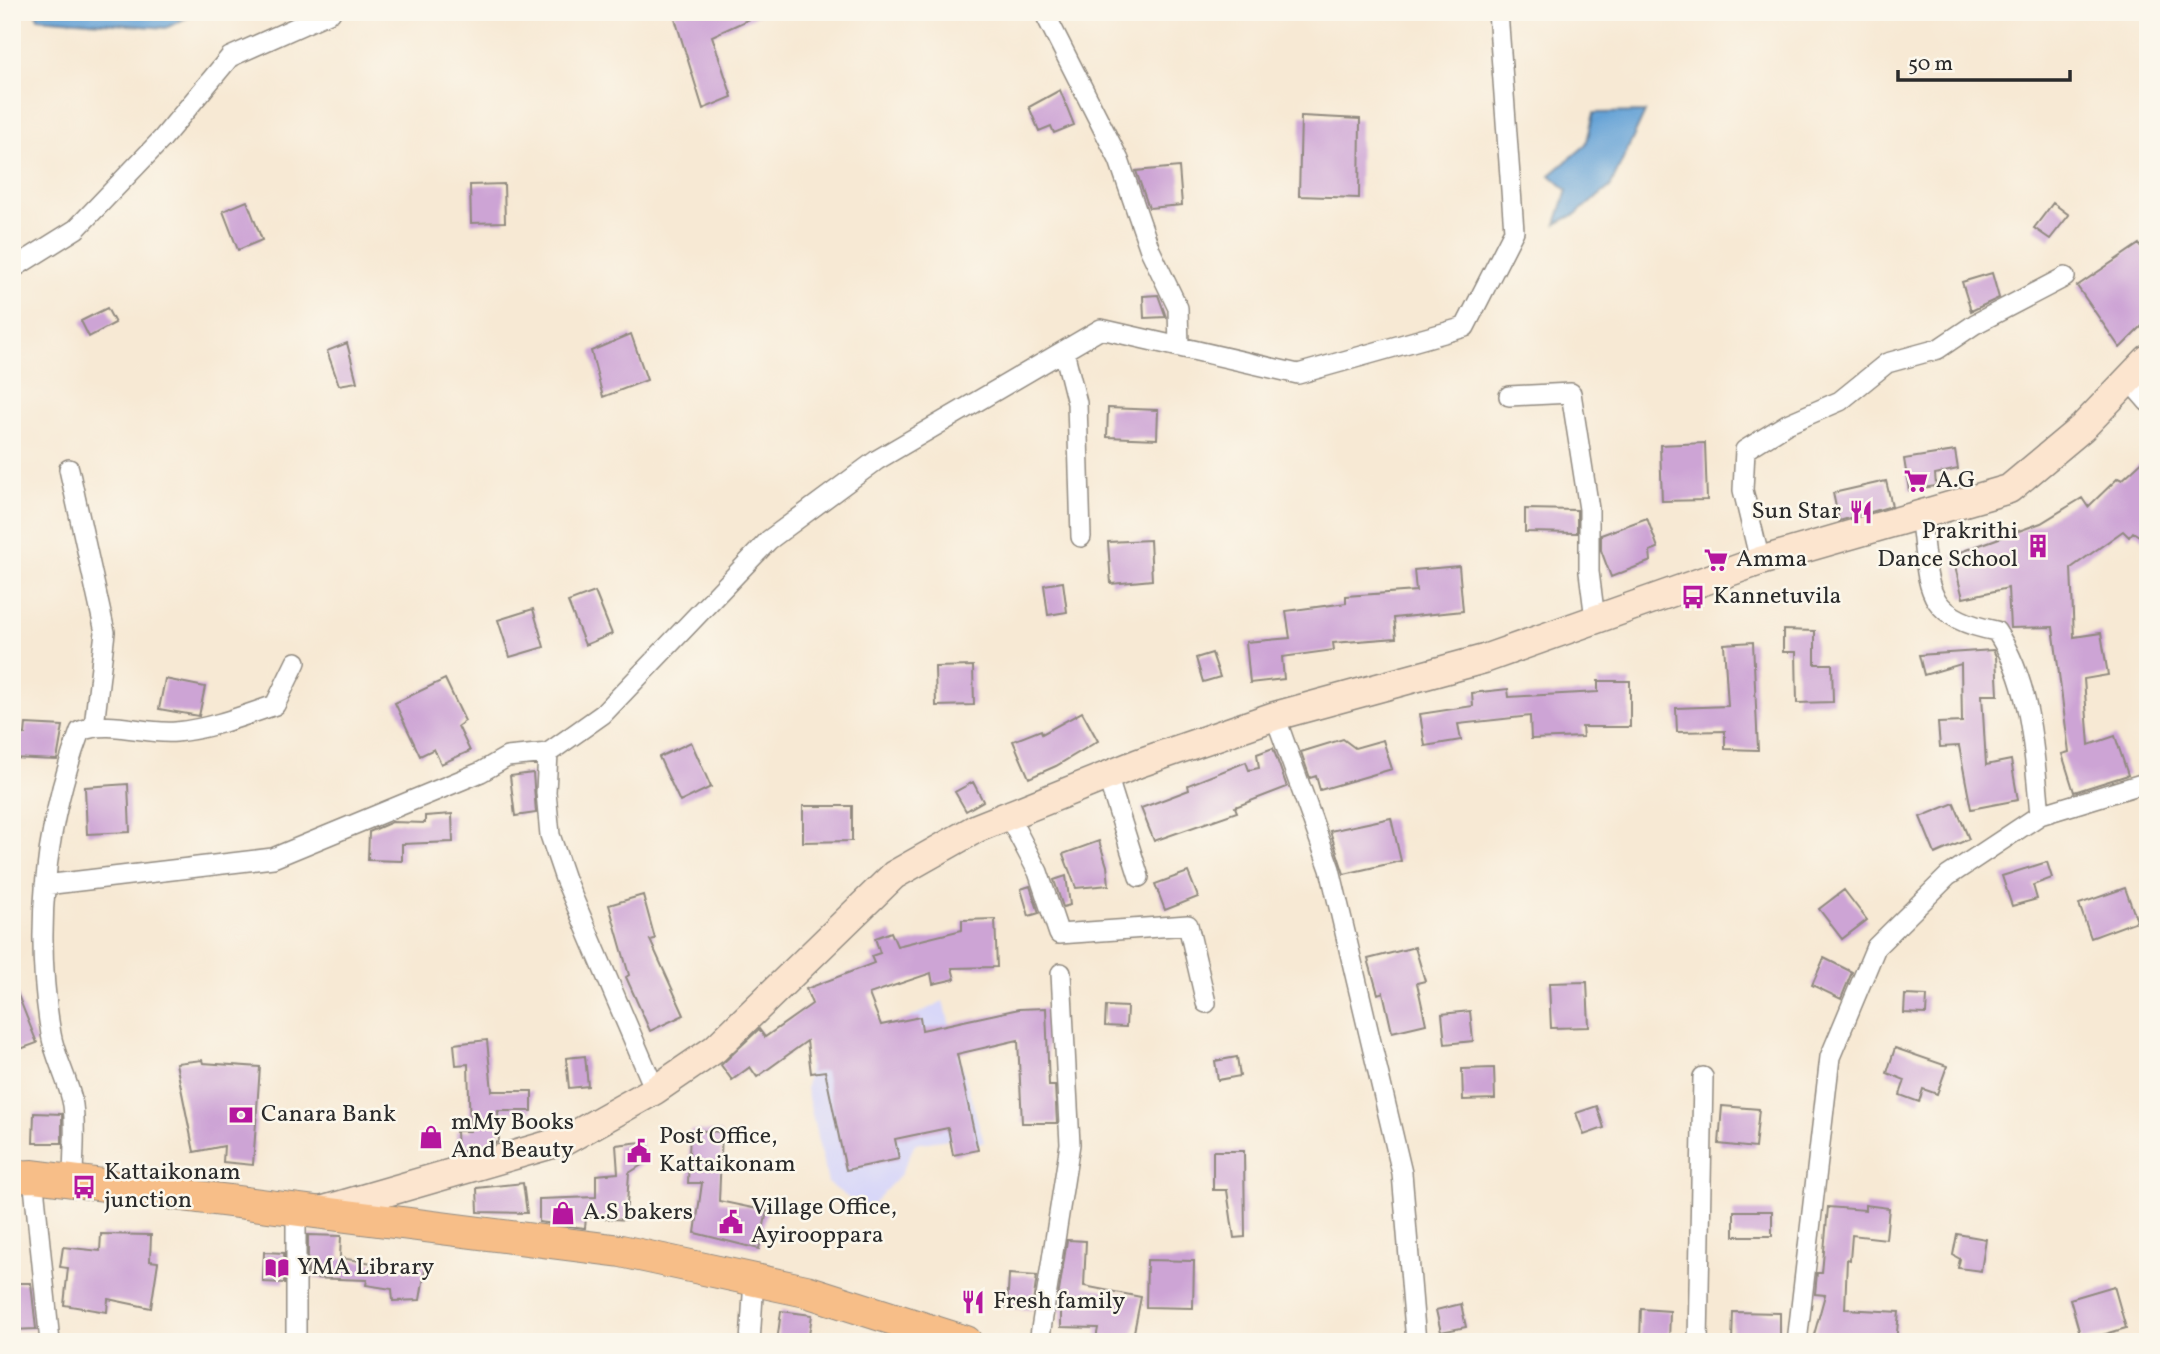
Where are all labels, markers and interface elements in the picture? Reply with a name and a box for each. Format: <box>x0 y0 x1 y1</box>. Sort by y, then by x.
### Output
scale bar <box>1898 38 2069 82</box>
text: 50 m <box>1908 50 1953 79</box>
place label: A.G <box>1936 464 1976 498</box>
supermarket icon: A.G <box>1902 467 1930 495</box>
place label: Sun Star <box>1751 495 1841 529</box>
restaurant icon: Sun Star <box>1847 498 1875 526</box>
place label: Prakrithi Dance School <box>1877 515 2018 577</box>
building icon: Prakrithi Dance School <box>2024 532 2052 560</box>
place label: Amma <box>1736 543 1807 577</box>
supermarket icon: Amma <box>1702 546 1730 574</box>
place label: Kannetuvila <box>1713 580 1842 614</box>
bus stop icon: Kannetuvila <box>1679 583 1707 611</box>
place label: Canara Bank <box>261 1098 396 1132</box>
bank icon: Canara Bank <box>227 1101 255 1129</box>
place label: mMy Books And Beauty <box>451 1106 574 1168</box>
place label: Post Office, Kattaikonam <box>659 1120 796 1182</box>
shop icon: mMy Books And Beauty <box>417 1123 445 1151</box>
public building icon: Post Office, Kattaikonam <box>625 1137 653 1165</box>
place label: Kattaikonam junction <box>104 1156 241 1218</box>
bus stop icon: Kattaikonam junction <box>70 1173 98 1201</box>
place label: Village Office, Ayirooppara <box>751 1191 897 1253</box>
place label: A.S bakers <box>583 1196 693 1230</box>
shop icon: A.S bakers <box>549 1199 577 1227</box>
public building icon: Village Office, Ayirooppara <box>717 1208 745 1236</box>
place label: YMA Library <box>297 1251 434 1285</box>
library icon: YMA Library <box>263 1254 291 1282</box>
place label: Fresh family <box>993 1285 1125 1319</box>
restaurant icon: Fresh family <box>959 1288 987 1316</box>

